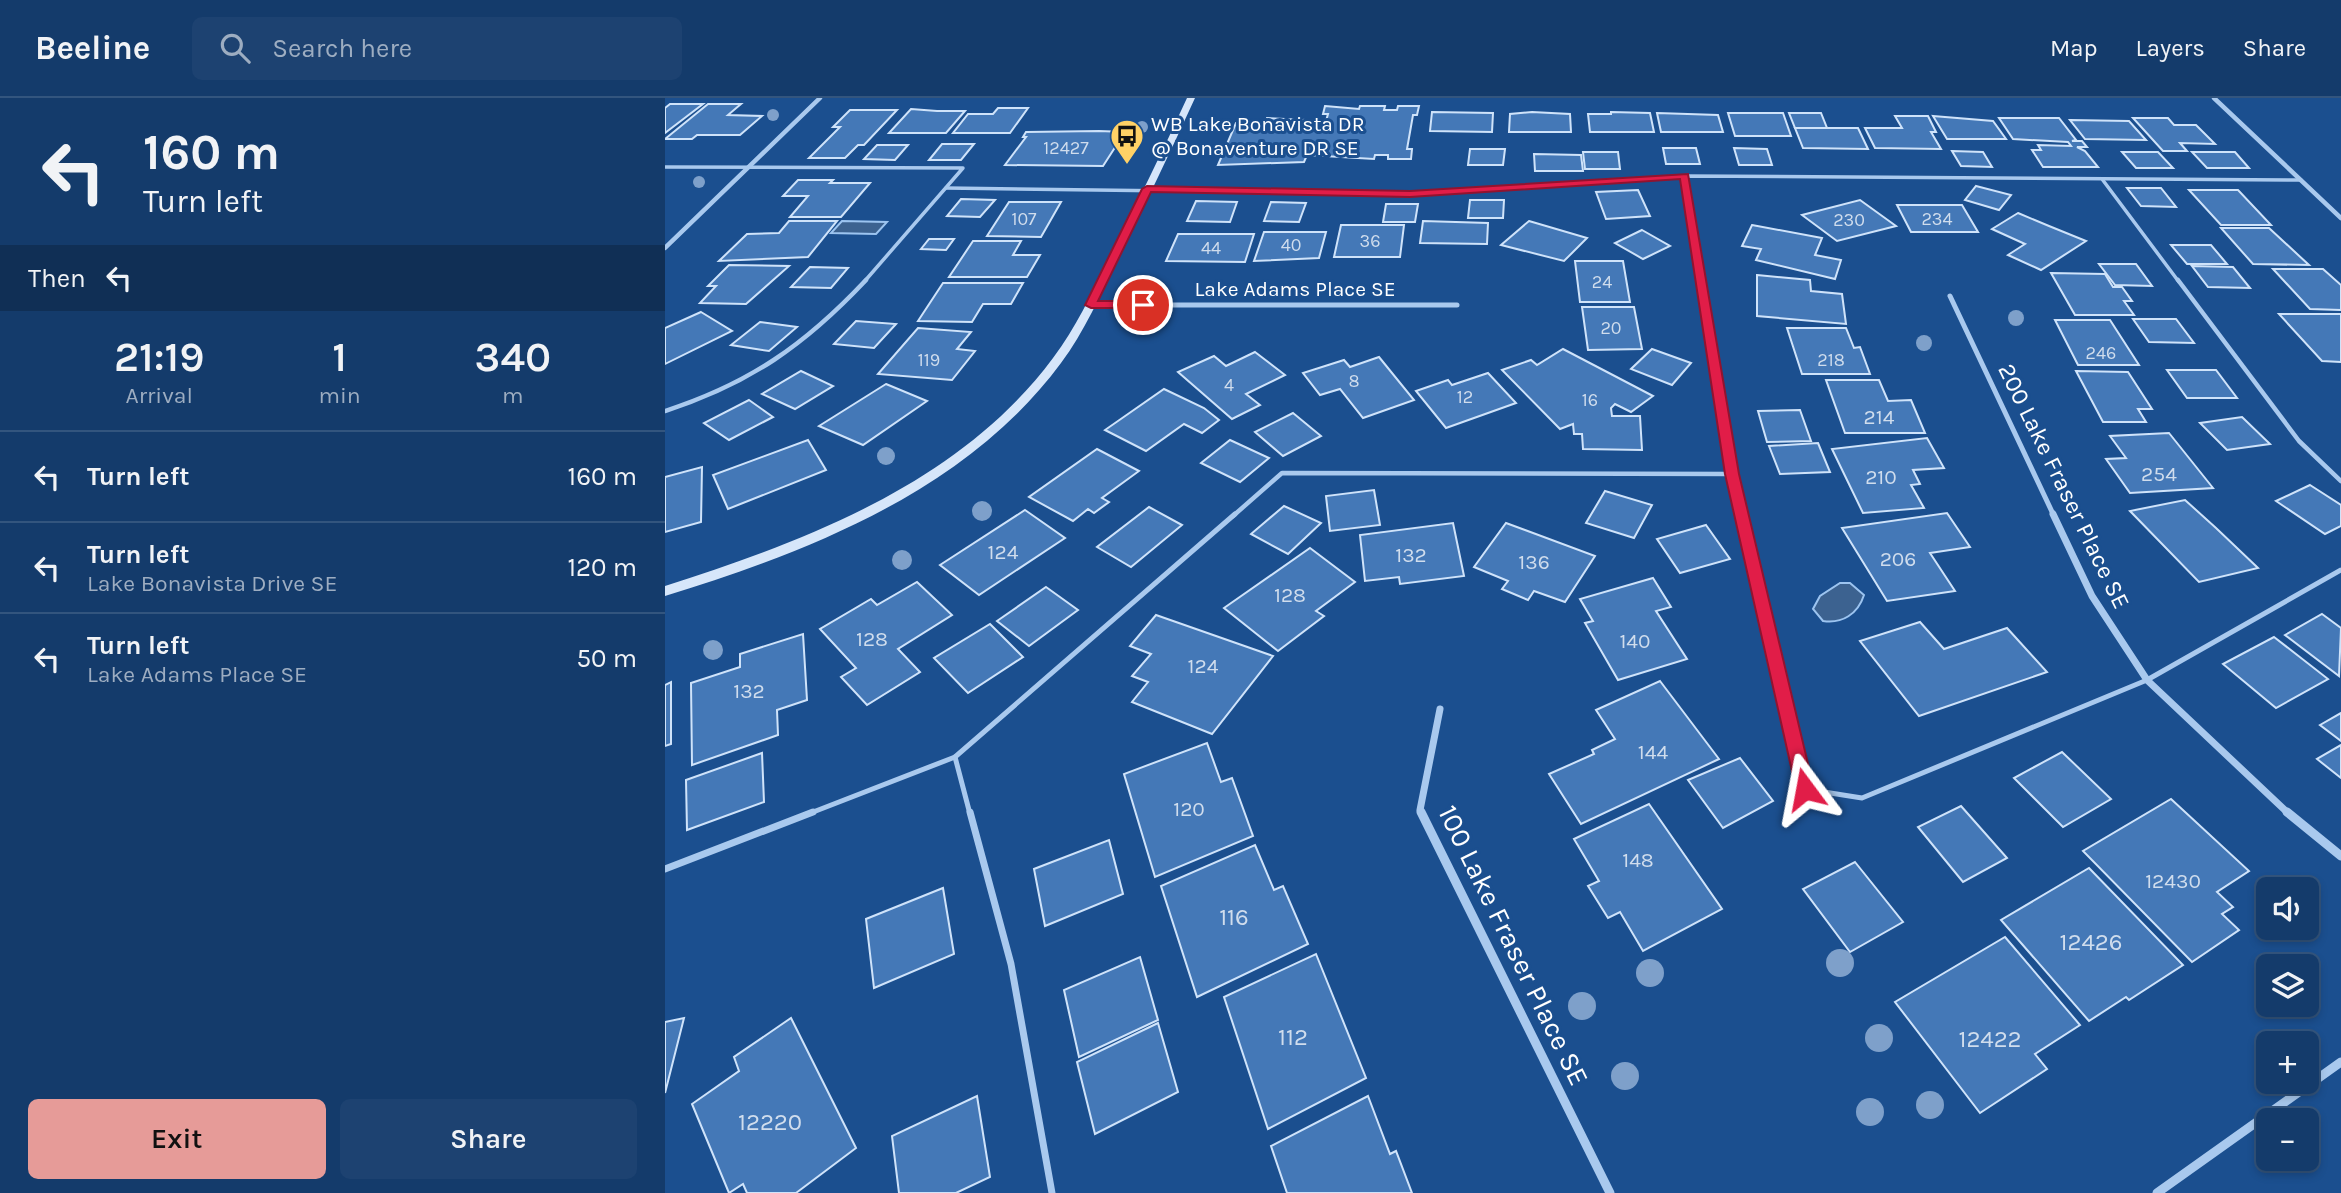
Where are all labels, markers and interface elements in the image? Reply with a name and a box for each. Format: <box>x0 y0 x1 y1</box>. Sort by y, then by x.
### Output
search box <box>192 17 682 80</box>
text: Beeline <box>35 29 150 67</box>
icon: search <box>216 29 254 67</box>
text: Search here <box>272 33 412 64</box>
text: Map <box>2050 34 2098 62</box>
text: Layers <box>2136 34 2205 62</box>
text: Share <box>2243 34 2306 62</box>
place label: WB Lake Bonavista DR @ Bonaventure DR SE <box>1151 112 1365 160</box>
bus stop icon: WB Lake Bonavista DR @ Bonaventure DR SE <box>1108 117 1146 166</box>
text: 160 m <box>143 124 280 181</box>
icon: left <box>28 126 119 217</box>
house number: 12427 <box>1043 137 1089 159</box>
text: Turn left <box>143 183 263 220</box>
house number: 107 <box>1011 208 1037 230</box>
house number: 234 <box>1921 208 1953 230</box>
house number: 230 <box>1833 209 1865 231</box>
house number: 36 <box>1360 230 1380 252</box>
house number: 40 <box>1281 234 1301 256</box>
house number: 44 <box>1201 237 1221 259</box>
icon: left <box>100 259 138 297</box>
text: Then <box>28 263 86 294</box>
house number: 24 <box>1592 271 1612 293</box>
pin <box>1113 275 1173 335</box>
street label: Lake Adams Place SE <box>1195 277 1395 301</box>
icon: arrive <box>1124 286 1162 324</box>
house number: 20 <box>1600 317 1622 339</box>
text: 21:19 <box>114 332 205 382</box>
text: 1 <box>332 332 347 382</box>
text: 340 <box>475 332 551 382</box>
house number: 246 <box>2086 342 2116 364</box>
house number: 119 <box>918 349 940 371</box>
house number: 218 <box>1817 349 1845 371</box>
street label: 200 Lake Fraser Place SE <box>1992 359 2136 613</box>
house number: 8 <box>1348 370 1360 392</box>
house number: 4 <box>1224 374 1234 396</box>
text: Arrival <box>126 382 193 409</box>
text: min <box>318 382 361 409</box>
text: m <box>502 382 524 409</box>
house number: 12 <box>1457 386 1473 408</box>
house number: 16 <box>1582 389 1598 411</box>
house number: 214 <box>1864 405 1895 429</box>
icon: left <box>28 458 66 496</box>
text: Turn left <box>87 461 189 492</box>
text: 160 m <box>568 461 637 492</box>
house number: 254 <box>2141 462 2177 486</box>
house number: 210 <box>1865 465 1897 489</box>
text: Turn left <box>87 539 189 570</box>
house number: 124 <box>988 540 1019 564</box>
house number: 132 <box>1395 543 1427 567</box>
house number: 206 <box>1880 547 1916 571</box>
icon: left <box>28 549 66 587</box>
house number: 136 <box>1518 550 1550 574</box>
text: 120 m <box>567 552 637 583</box>
text: Lake Bonavista Drive SE <box>87 570 337 597</box>
house number: 128 <box>1274 583 1306 607</box>
house number: 128 <box>856 627 888 651</box>
house number: 140 <box>1619 629 1651 653</box>
text: Turn left <box>87 630 189 661</box>
icon: left <box>28 640 66 678</box>
text: 50 m <box>576 643 637 674</box>
house number: 124 <box>1188 654 1219 678</box>
text: Lake Adams Place SE <box>87 661 307 688</box>
house number: 132 <box>733 679 765 703</box>
house number: 144 <box>1638 740 1668 764</box>
position arrow <box>1768 752 1842 826</box>
house number: 120 <box>1173 797 1205 821</box>
street label: 100 Lake Fraser Place SE <box>1431 800 1596 1091</box>
house number: 148 <box>1622 848 1654 872</box>
house number: 12430 <box>2145 869 2201 893</box>
map controls <box>2256 877 2319 1171</box>
button: sound <box>2256 877 2319 940</box>
house number: 116 <box>1219 903 1249 931</box>
house number: 12426 <box>2060 928 2122 956</box>
button: layers <box>2256 954 2319 1017</box>
house number: 112 <box>1278 1023 1308 1051</box>
house number: 12422 <box>1958 1025 2022 1053</box>
button: + <box>2256 1031 2319 1094</box>
button: Exit <box>28 1099 326 1179</box>
button: Share <box>340 1099 637 1179</box>
house number: 12220 <box>738 1108 802 1136</box>
button: − <box>2256 1108 2319 1171</box>

